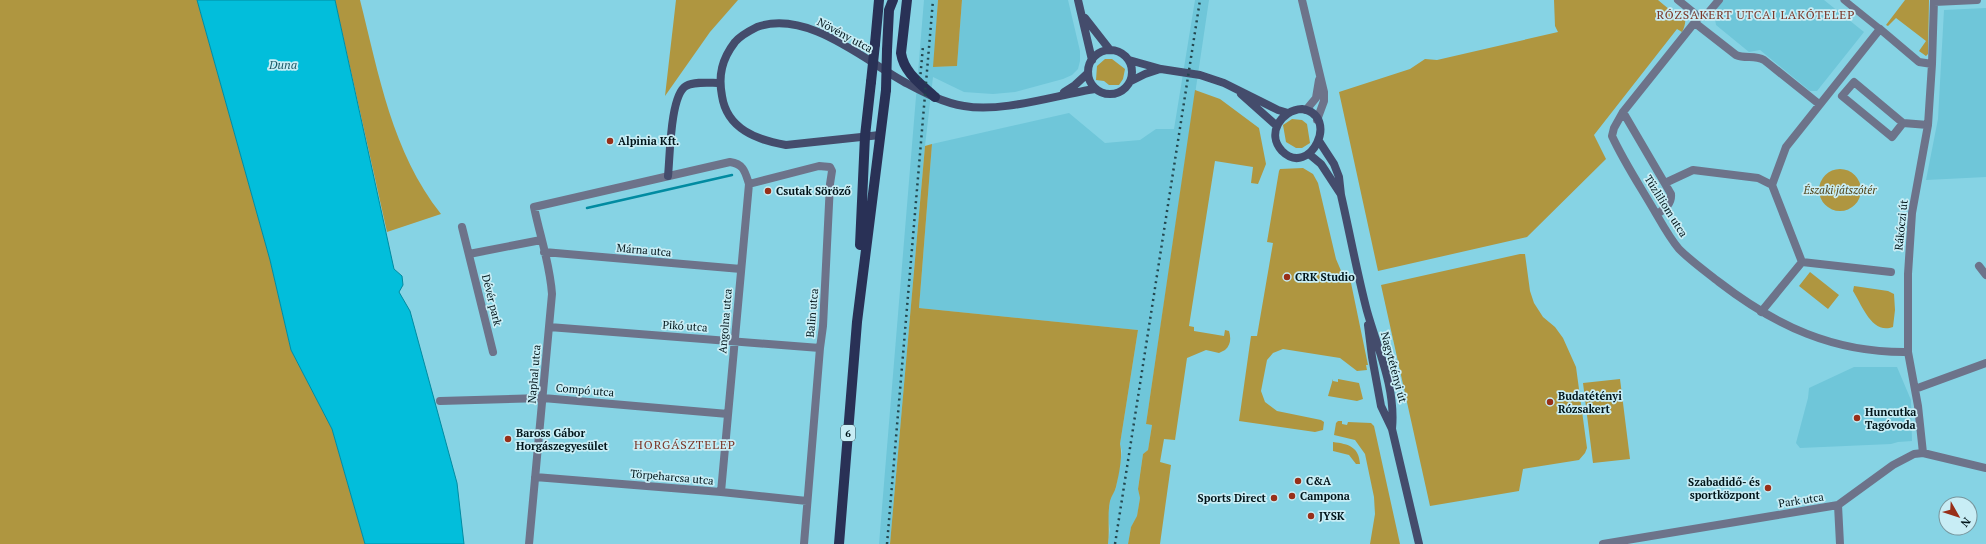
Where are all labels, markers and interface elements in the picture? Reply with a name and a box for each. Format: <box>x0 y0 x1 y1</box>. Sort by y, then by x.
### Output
district label: RÓZSAKERT UTCAI LAKÓTELEP <box>1657 7 1855 22</box>
street label: Növény utca <box>815 15 875 56</box>
water label: Duna <box>268 57 297 72</box>
place label: Alpinia Kft. <box>618 134 679 148</box>
marker: Alpinia Kft. <box>605 136 615 146</box>
street label: Tűzliliom utca <box>1641 172 1691 240</box>
park label: Északi játszótér <box>1802 183 1877 197</box>
place label: Csutak Söröző <box>776 184 851 198</box>
marker: Csutak Söröző <box>763 186 773 196</box>
street label: Rákóczi út <box>1891 199 1911 251</box>
street label: Márna utca <box>616 241 673 259</box>
place label: CRK Studio <box>1295 270 1355 284</box>
marker: CRK Studio <box>1282 272 1292 282</box>
street label: Dévér park <box>479 273 505 328</box>
street label: Balin utca <box>803 287 821 338</box>
street label: Angolna utca <box>715 288 735 354</box>
street label: Pikó utca <box>662 317 708 335</box>
street label: Nagytétényi út <box>1378 330 1410 404</box>
street label: Naphal utca <box>524 344 544 404</box>
street label: Compó utca <box>555 380 615 400</box>
place label: Budatétényi Rózsakert <box>1558 389 1622 416</box>
marker: Budatétényi Rózsakert <box>1545 397 1555 407</box>
place label: Huncutka Tagóvoda <box>1865 405 1916 432</box>
marker: Huncutka Tagóvoda <box>1852 413 1862 423</box>
road number: 6 <box>841 425 855 441</box>
place label: Baross Gábor Horgászegyesület <box>516 426 609 453</box>
marker: Baross Gábor Horgászegyesület <box>503 434 513 444</box>
district label: HORGÁSZTELEP <box>634 437 736 452</box>
street label: Törpeharcsa utca <box>630 466 715 488</box>
place label: C&A <box>1306 474 1332 488</box>
place label: Szabadidő- és sportközpont <box>1688 475 1761 502</box>
marker: C&A <box>1293 476 1303 486</box>
marker: Szabadidő- és sportközpont <box>1763 483 1773 493</box>
place label: Campona <box>1300 489 1350 503</box>
street label: Park utca <box>1777 489 1825 510</box>
place label: Sports Direct <box>1198 491 1267 505</box>
marker: Campona <box>1287 491 1297 501</box>
marker: Sports Direct <box>1269 493 1279 503</box>
north arrow <box>1938 496 1978 536</box>
place label: JYSK <box>1319 509 1345 523</box>
marker: JYSK <box>1306 511 1316 521</box>
text: N <box>1957 515 1974 530</box>

